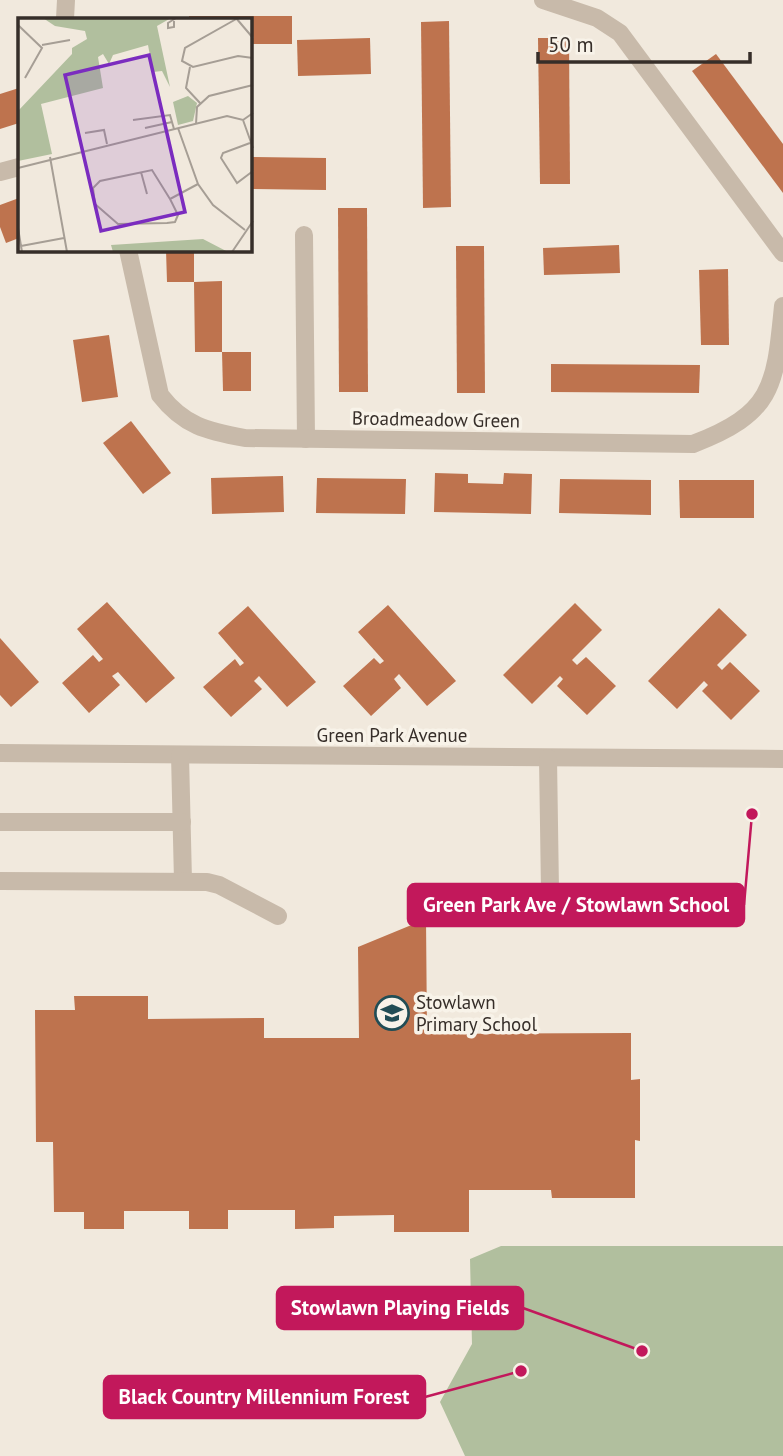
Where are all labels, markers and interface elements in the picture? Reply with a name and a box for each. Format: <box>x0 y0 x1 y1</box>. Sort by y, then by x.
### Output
inset map <box>18 18 252 252</box>
scale bar <box>538 21 750 65</box>
text: 50 m <box>548 31 594 58</box>
street label: Broadmeadow Green <box>352 406 520 432</box>
street label: Green Park Avenue <box>317 723 467 747</box>
callout: Green Park Ave / Stowlawn School <box>408 884 744 926</box>
text: Green Park Ave / Stowlawn School <box>423 891 730 918</box>
place label: Stowlawn Primary School <box>416 990 537 1036</box>
school or university icon: Stowlawn Primary School <box>373 994 411 1032</box>
callout: Stowlawn Playing Fields <box>277 1287 523 1329</box>
text: Stowlawn Playing Fields <box>291 1294 509 1321</box>
callout: Black Country Millennium Forest <box>104 1376 425 1418</box>
text: Black Country Millennium Forest <box>119 1383 410 1410</box>

